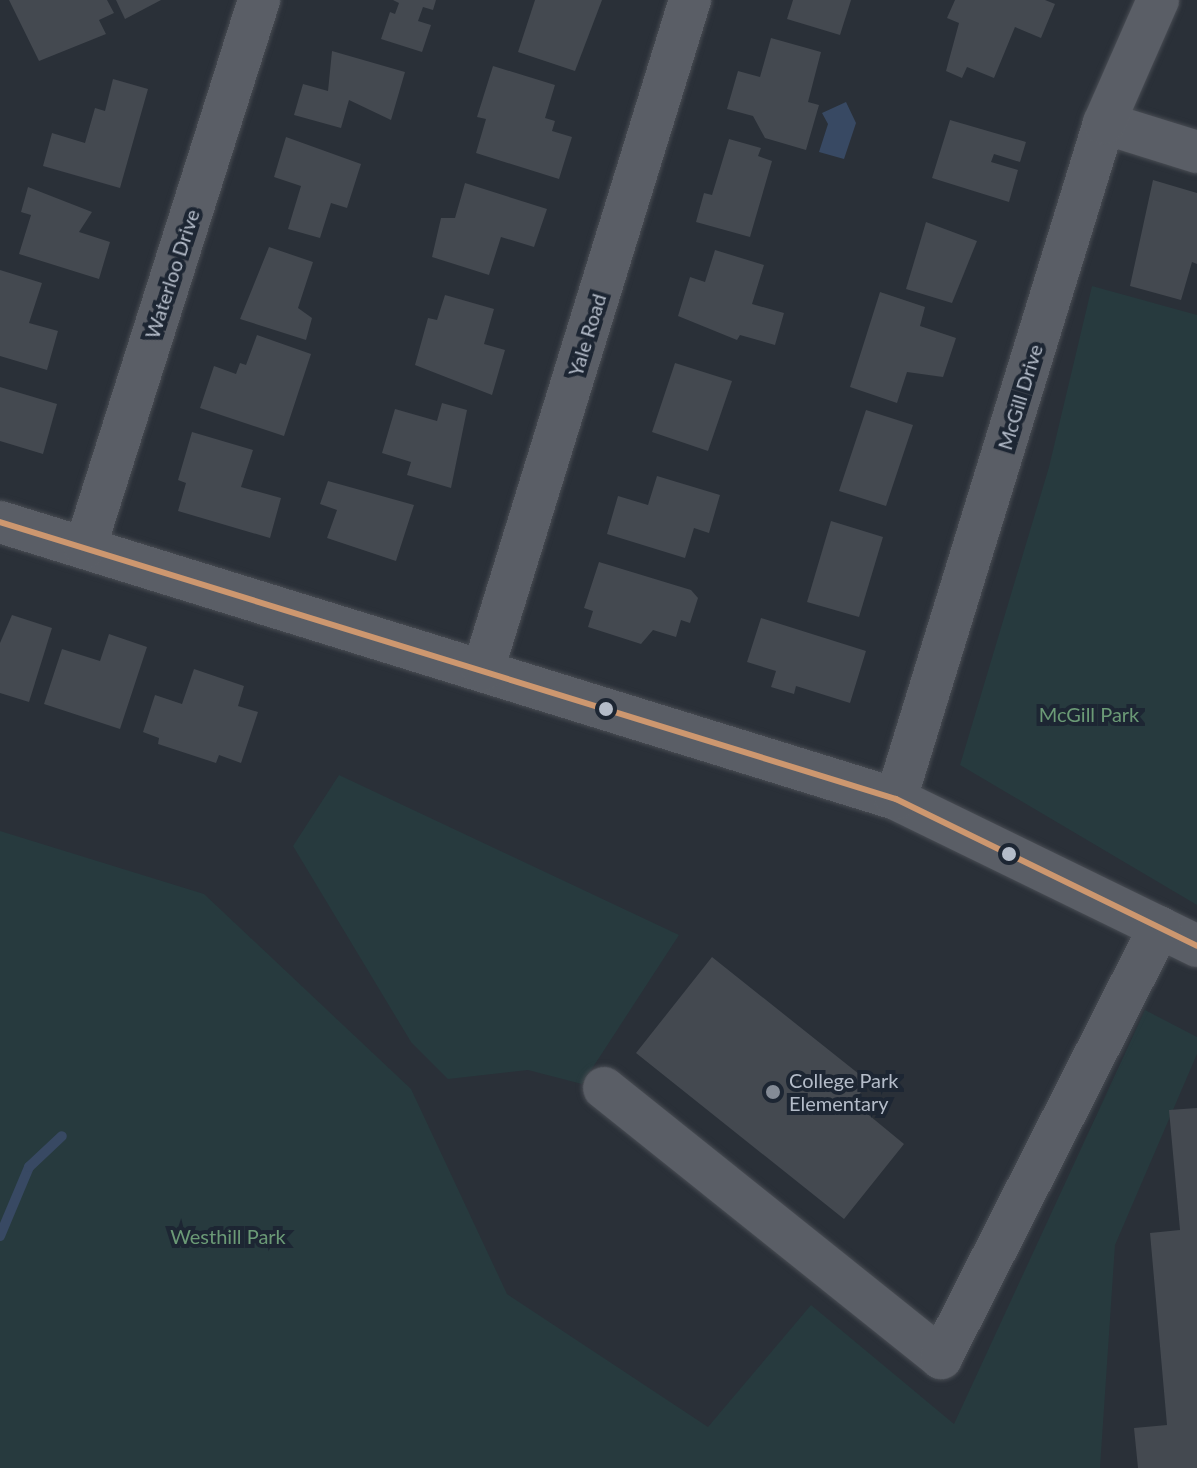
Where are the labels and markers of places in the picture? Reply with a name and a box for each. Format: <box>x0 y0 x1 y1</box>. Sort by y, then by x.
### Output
unlabelled marker <box>598 701 614 717</box>
unlabelled marker <box>1001 846 1017 862</box>
place label: College Park Elementary <box>789 1068 898 1115</box>
marker: College Park Elementary <box>764 1083 782 1101</box>

